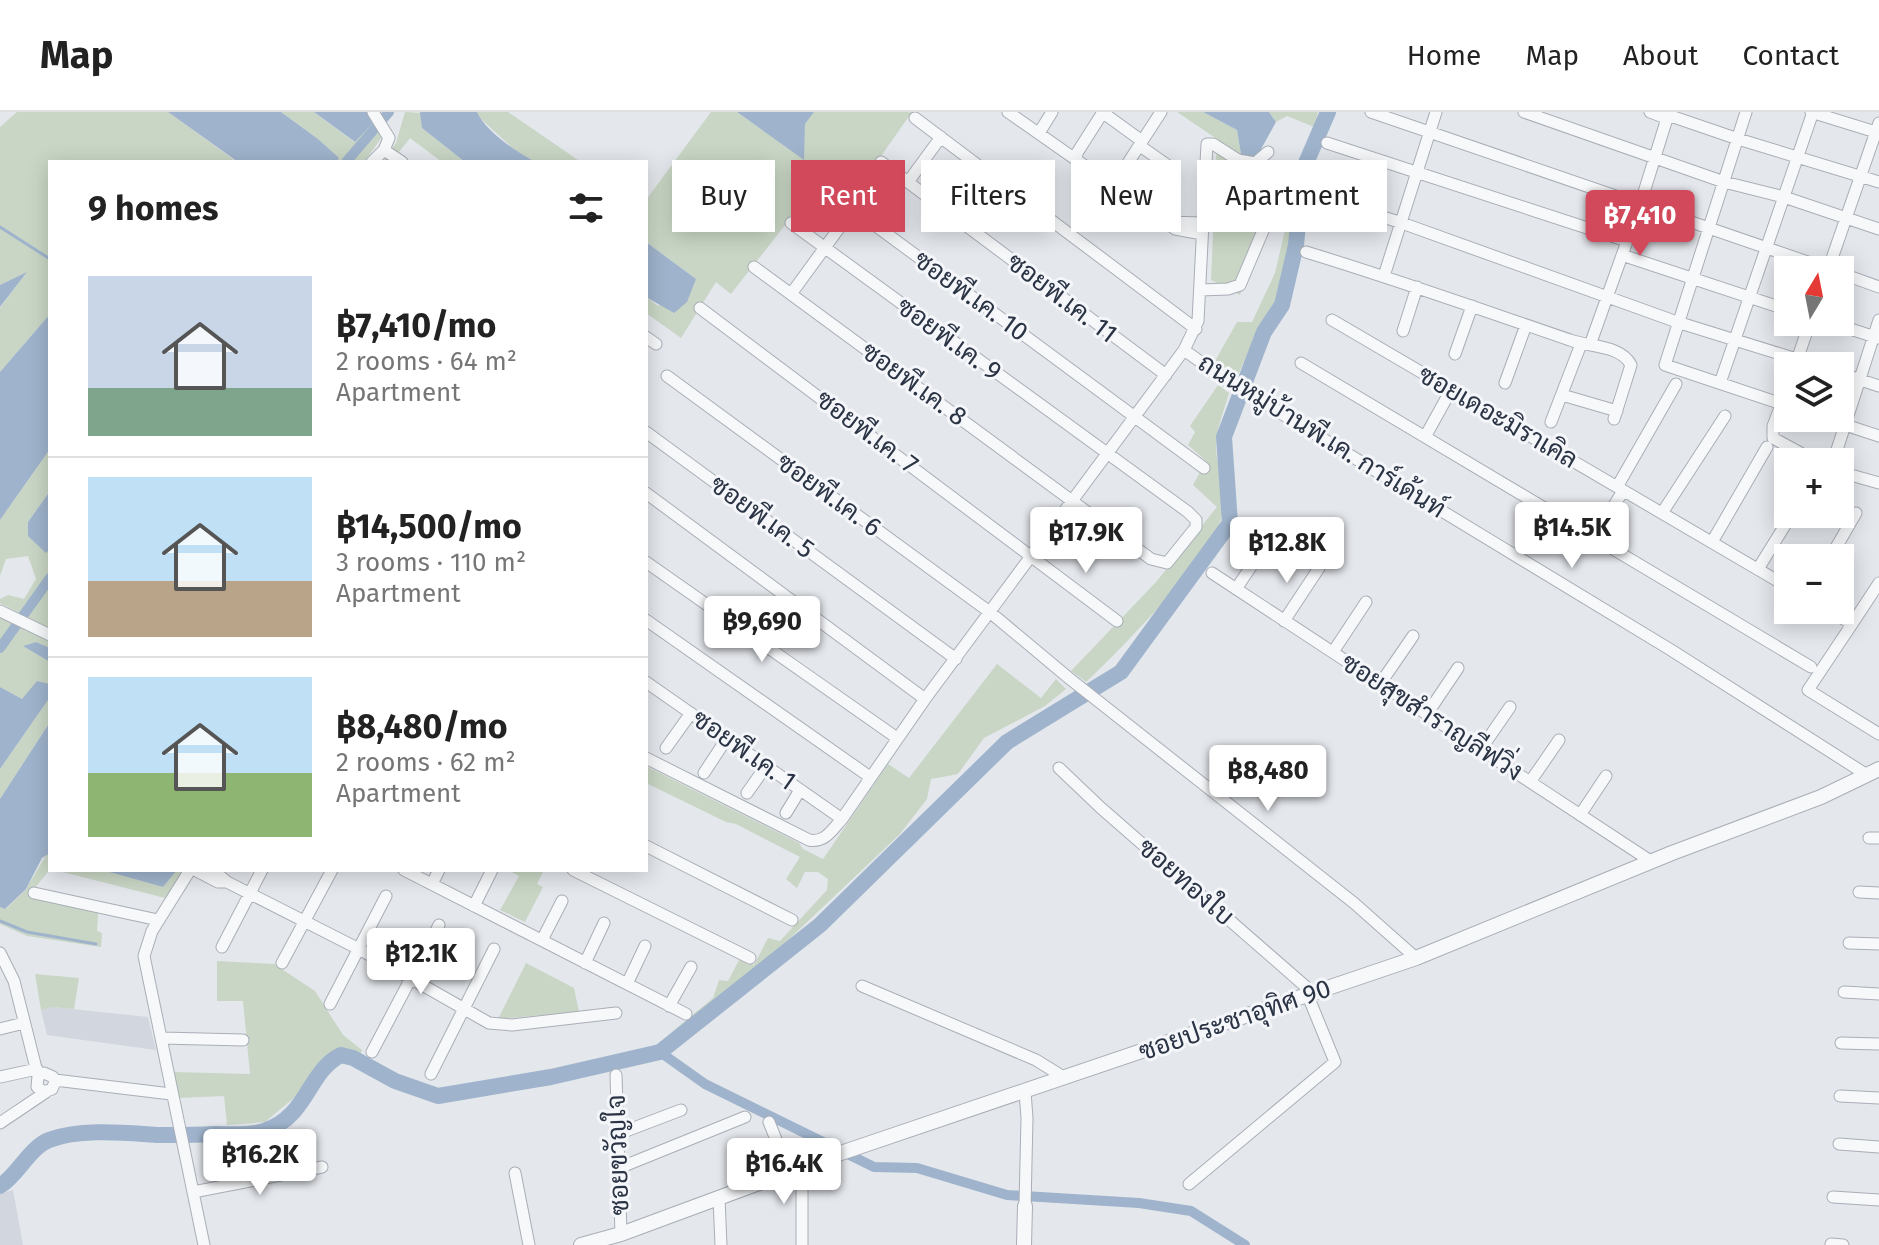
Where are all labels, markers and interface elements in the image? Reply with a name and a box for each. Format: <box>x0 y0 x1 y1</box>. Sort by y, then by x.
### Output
text: Map <box>40 32 113 78</box>
text: Home <box>1407 39 1481 72</box>
text: Map <box>1525 39 1579 72</box>
text: About <box>1623 39 1698 72</box>
text: Contact <box>1742 39 1839 72</box>
chip: Buy <box>672 160 775 232</box>
chip: Rent <box>791 160 905 232</box>
chip: Filters <box>921 160 1055 232</box>
chip: New <box>1071 160 1181 232</box>
chip: Apartment <box>1197 160 1387 232</box>
icon: filters <box>564 186 608 230</box>
text: 9 homes <box>88 188 219 229</box>
pin: ฿7,410 <box>1575 190 1705 258</box>
text: ฿7,410 <box>1604 200 1676 231</box>
street label: ซอยพี.เค. 10 <box>908 243 1035 348</box>
street label: ซอยพี.เค. 11 <box>1001 246 1124 350</box>
north arrow <box>1774 256 1854 336</box>
map controls <box>1774 256 1854 624</box>
street label: ซอยพี.เค. 9 <box>891 290 1008 387</box>
text: ฿7,410/mo <box>336 305 496 346</box>
icon: home <box>152 308 248 404</box>
street label: ซอยพี.เค. 8 <box>855 335 973 432</box>
street label: ถนนหมู่บ้านพี.เค. การ์เด้นท์ <box>1192 345 1452 527</box>
text: 2 rooms · 64 m² <box>336 346 517 377</box>
button: layers <box>1774 352 1854 432</box>
street label: ซอยเดอะมิราเคิล <box>1413 359 1583 475</box>
text: Apartment <box>336 377 461 408</box>
street label: ซอยพี.เค. 7 <box>810 383 925 480</box>
street label: ซอยพี.เค. 6 <box>771 446 888 543</box>
button: + <box>1774 448 1854 528</box>
street label: ซอยพี.เค. 5 <box>704 468 821 565</box>
pin: ฿14.5K <box>1507 502 1637 570</box>
text: ฿14,500/mo <box>336 506 522 547</box>
pin: ฿17.9K <box>1021 507 1151 575</box>
icon: home <box>152 509 248 605</box>
text: ฿14.5K <box>1533 512 1611 543</box>
text: ฿17.9K <box>1048 517 1124 548</box>
pin: ฿12.8K <box>1222 517 1352 585</box>
text: ฿12.8K <box>1248 527 1326 558</box>
button: − <box>1774 544 1854 624</box>
text: 3 rooms · 110 m² <box>336 547 526 578</box>
text: Apartment <box>336 578 461 609</box>
pin: ฿9,690 <box>697 596 827 664</box>
text: ฿9,690 <box>722 606 802 637</box>
street label: ซอยสุขสำราญลีฟวิ่ง <box>1334 642 1532 789</box>
street label: ซอยพี.เค. 1 <box>686 702 802 797</box>
text: ฿8,480/mo <box>336 706 508 747</box>
icon: home <box>152 709 248 805</box>
pin: ฿8,480 <box>1203 745 1333 813</box>
text: 2 rooms · 62 m² <box>336 747 516 778</box>
text: ฿8,480 <box>1227 755 1309 786</box>
text: Apartment <box>336 778 461 809</box>
street label: ซอยทองใบ <box>1132 831 1241 932</box>
pin: ฿12.1K <box>356 928 486 996</box>
text: ฿12.1K <box>385 938 457 969</box>
street label: ซอยประชาอุทิศ 90 <box>1135 973 1336 1069</box>
street label: ซอยขวัญใจ <box>599 1094 636 1216</box>
pin: ฿16.2K <box>195 1129 325 1197</box>
pin: ฿16.4K <box>719 1138 849 1206</box>
text: ฿16.2K <box>221 1139 299 1170</box>
text: ฿16.4K <box>745 1148 823 1179</box>

